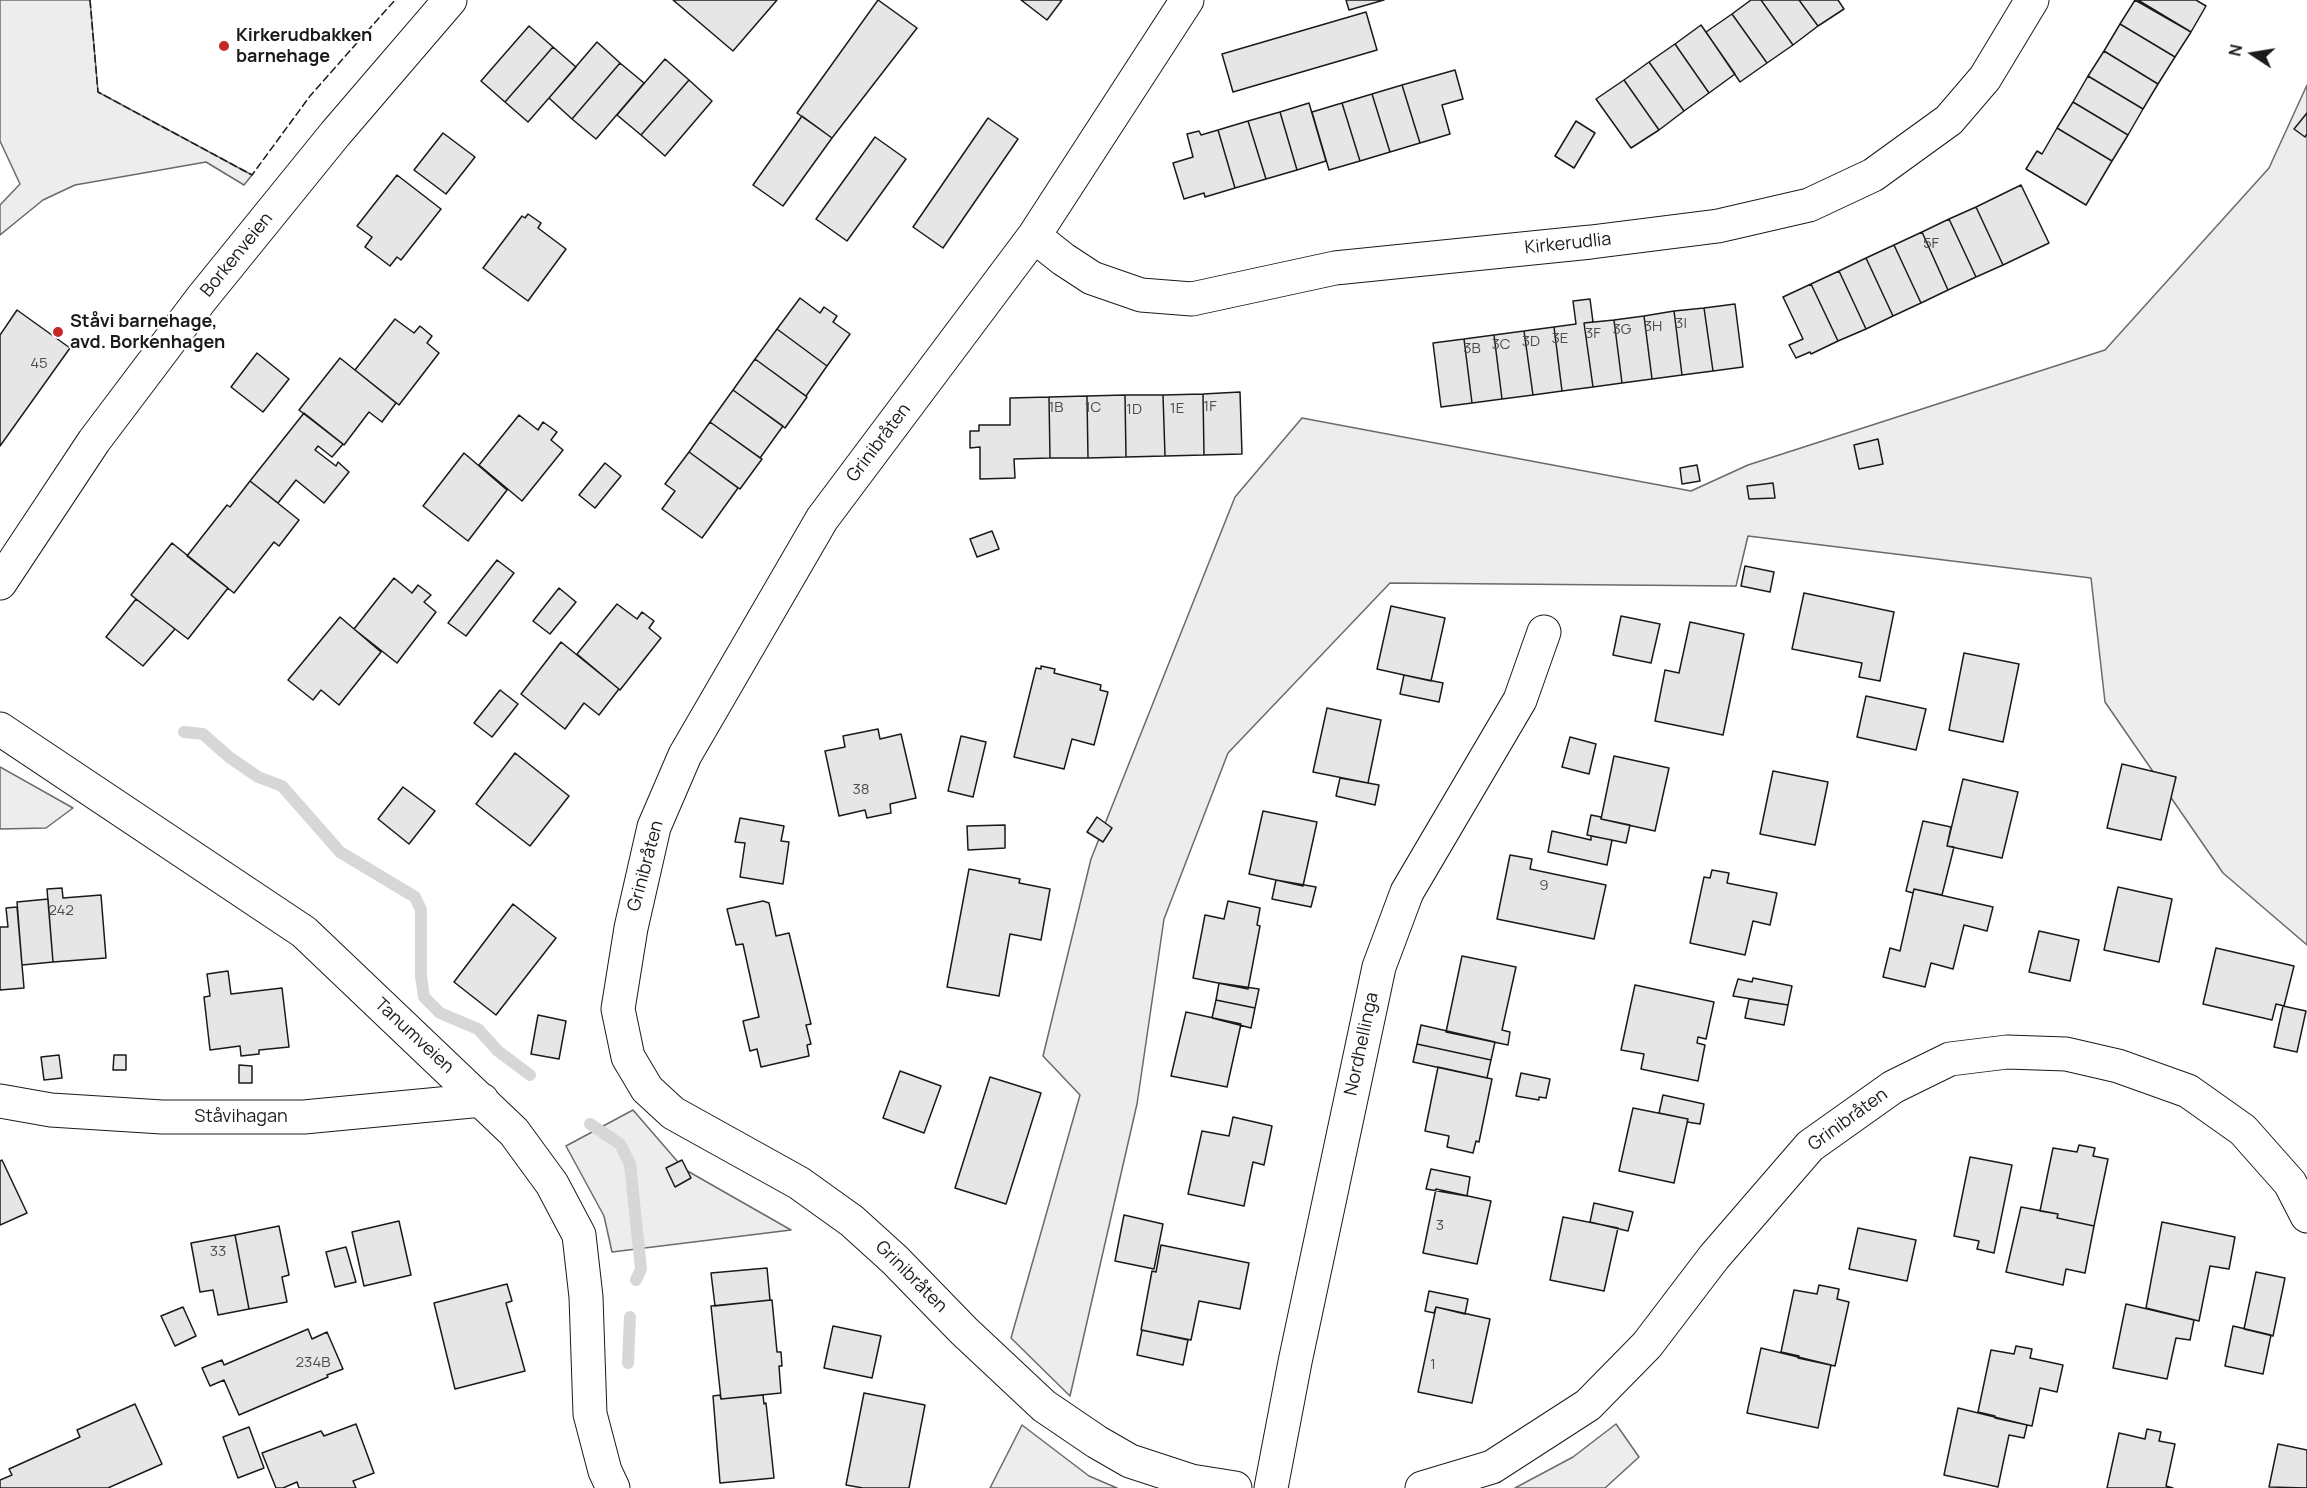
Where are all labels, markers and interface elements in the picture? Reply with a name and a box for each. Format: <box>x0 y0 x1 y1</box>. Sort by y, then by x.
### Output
north arrow <box>2223 24 2283 84</box>
place label: Kirkerudbakken barnehage <box>236 25 372 68</box>
marker: Kirkerudbakken barnehage <box>217 39 231 53</box>
text: N <box>2223 42 2247 58</box>
street label: Borkenveien <box>196 208 278 302</box>
street label: Kirkerudlia <box>1524 229 1612 259</box>
house number: 5F <box>1923 235 1939 253</box>
place label: Ståvi barnehage, avd. Borkenhagen <box>70 311 225 354</box>
house number: 3I <box>1675 315 1687 333</box>
house number: 3H <box>1644 318 1662 336</box>
house number: 3G <box>1613 321 1631 339</box>
marker: Ståvi barnehage, avd. Borkenhagen <box>51 325 65 339</box>
house number: 3F <box>1585 325 1601 343</box>
house number: 3E <box>1552 330 1568 348</box>
house number: 3D <box>1522 333 1540 351</box>
house number: 3C <box>1491 336 1511 354</box>
house number: 3B <box>1463 340 1481 358</box>
house number: 45 <box>30 355 48 373</box>
house number: 1F <box>1203 398 1217 416</box>
street label: Grinibråten <box>842 399 916 487</box>
house number: 1B <box>1048 399 1064 417</box>
house number: 1C <box>1085 399 1101 417</box>
house number: 1E <box>1170 400 1184 418</box>
house number: 1D <box>1126 401 1142 419</box>
house number: 38 <box>852 781 870 799</box>
street label: Grinibråten <box>624 818 668 914</box>
house number: 9 <box>1539 877 1549 895</box>
house number: 242 <box>48 902 74 920</box>
street label: Nordhellinga <box>1341 990 1383 1098</box>
street label: Tanumveien <box>370 994 458 1078</box>
street label: Grinibråten <box>1804 1084 1892 1156</box>
street label: Ståvihagan <box>194 1106 288 1128</box>
house number: 3 <box>1436 1217 1444 1235</box>
street label: Grinibråten <box>871 1237 951 1317</box>
house number: 33 <box>210 1243 226 1261</box>
house number: 234B <box>296 1354 330 1372</box>
house number: 1 <box>1430 1356 1436 1374</box>

